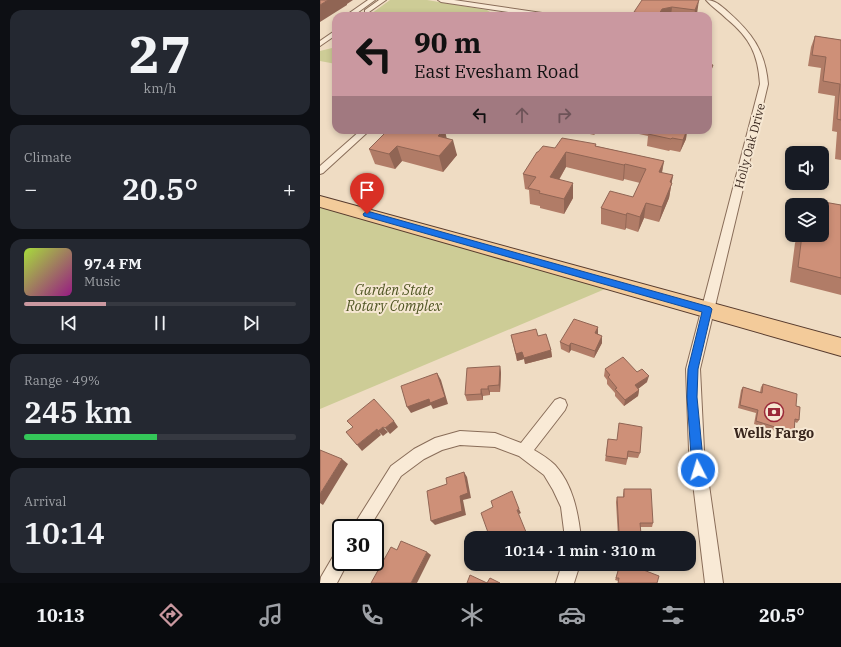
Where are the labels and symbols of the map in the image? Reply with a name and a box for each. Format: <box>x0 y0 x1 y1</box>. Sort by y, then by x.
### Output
street label: Holly Oak Drive <box>731 102 768 190</box>
pin <box>350 173 384 214</box>
park label: Garden State Rotary Complex <box>345 281 443 315</box>
bank icon: Wells Fargo <box>763 401 785 423</box>
place label: Wells Fargo <box>734 424 814 442</box>
position arrow <box>677 449 719 491</box>
speed limit sign: 30 <box>332 519 384 571</box>

